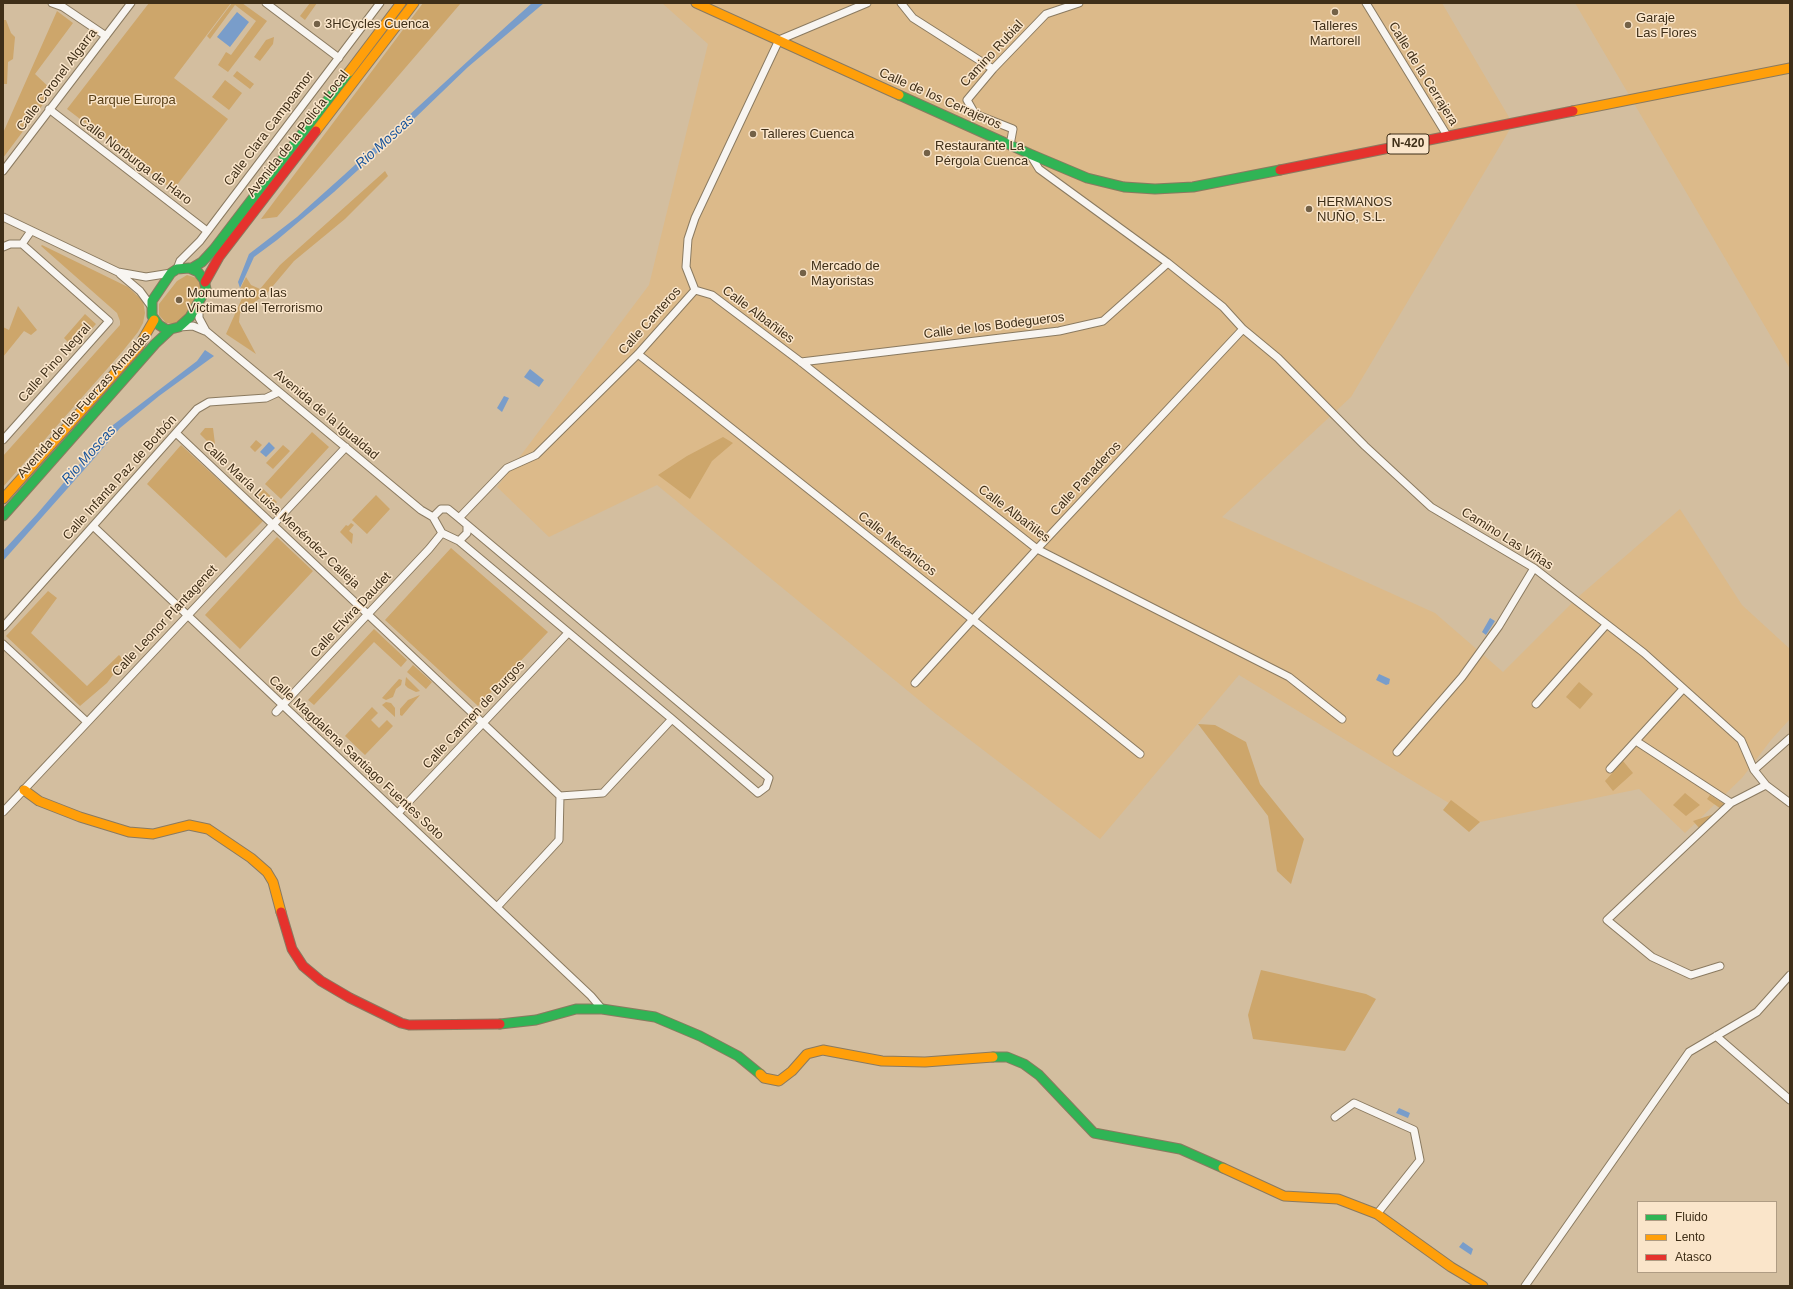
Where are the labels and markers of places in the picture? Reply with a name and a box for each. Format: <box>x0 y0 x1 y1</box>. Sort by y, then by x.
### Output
marker: Talleres Martorell <box>1330 7 1340 17</box>
place label: Garaje Las Flores <box>1636 10 1697 41</box>
place label: 3HCycles Cuenca <box>325 16 429 32</box>
place label: Talleres Martorell <box>1310 18 1360 49</box>
marker: 3HCycles Cuenca <box>312 19 322 29</box>
marker: Garaje Las Flores <box>1623 20 1633 30</box>
place label: Talleres Cuenca <box>761 126 854 142</box>
marker: Talleres Cuenca <box>748 129 758 139</box>
place label: Restaurante La Pérgola Cuenca <box>935 138 1028 169</box>
marker: Restaurante La Pérgola Cuenca <box>922 148 932 158</box>
place label: HERMANOS NUÑO, S.L. <box>1317 194 1392 225</box>
marker: HERMANOS NUÑO, S.L. <box>1304 204 1314 214</box>
place label: Mercado de Mayoristas <box>811 258 880 289</box>
marker: Mercado de Mayoristas <box>798 268 808 278</box>
place label: Monumento a las Víctimas del Terrorismo <box>187 285 323 316</box>
marker: Monumento a las Víctimas del Terrorismo <box>174 295 184 305</box>

